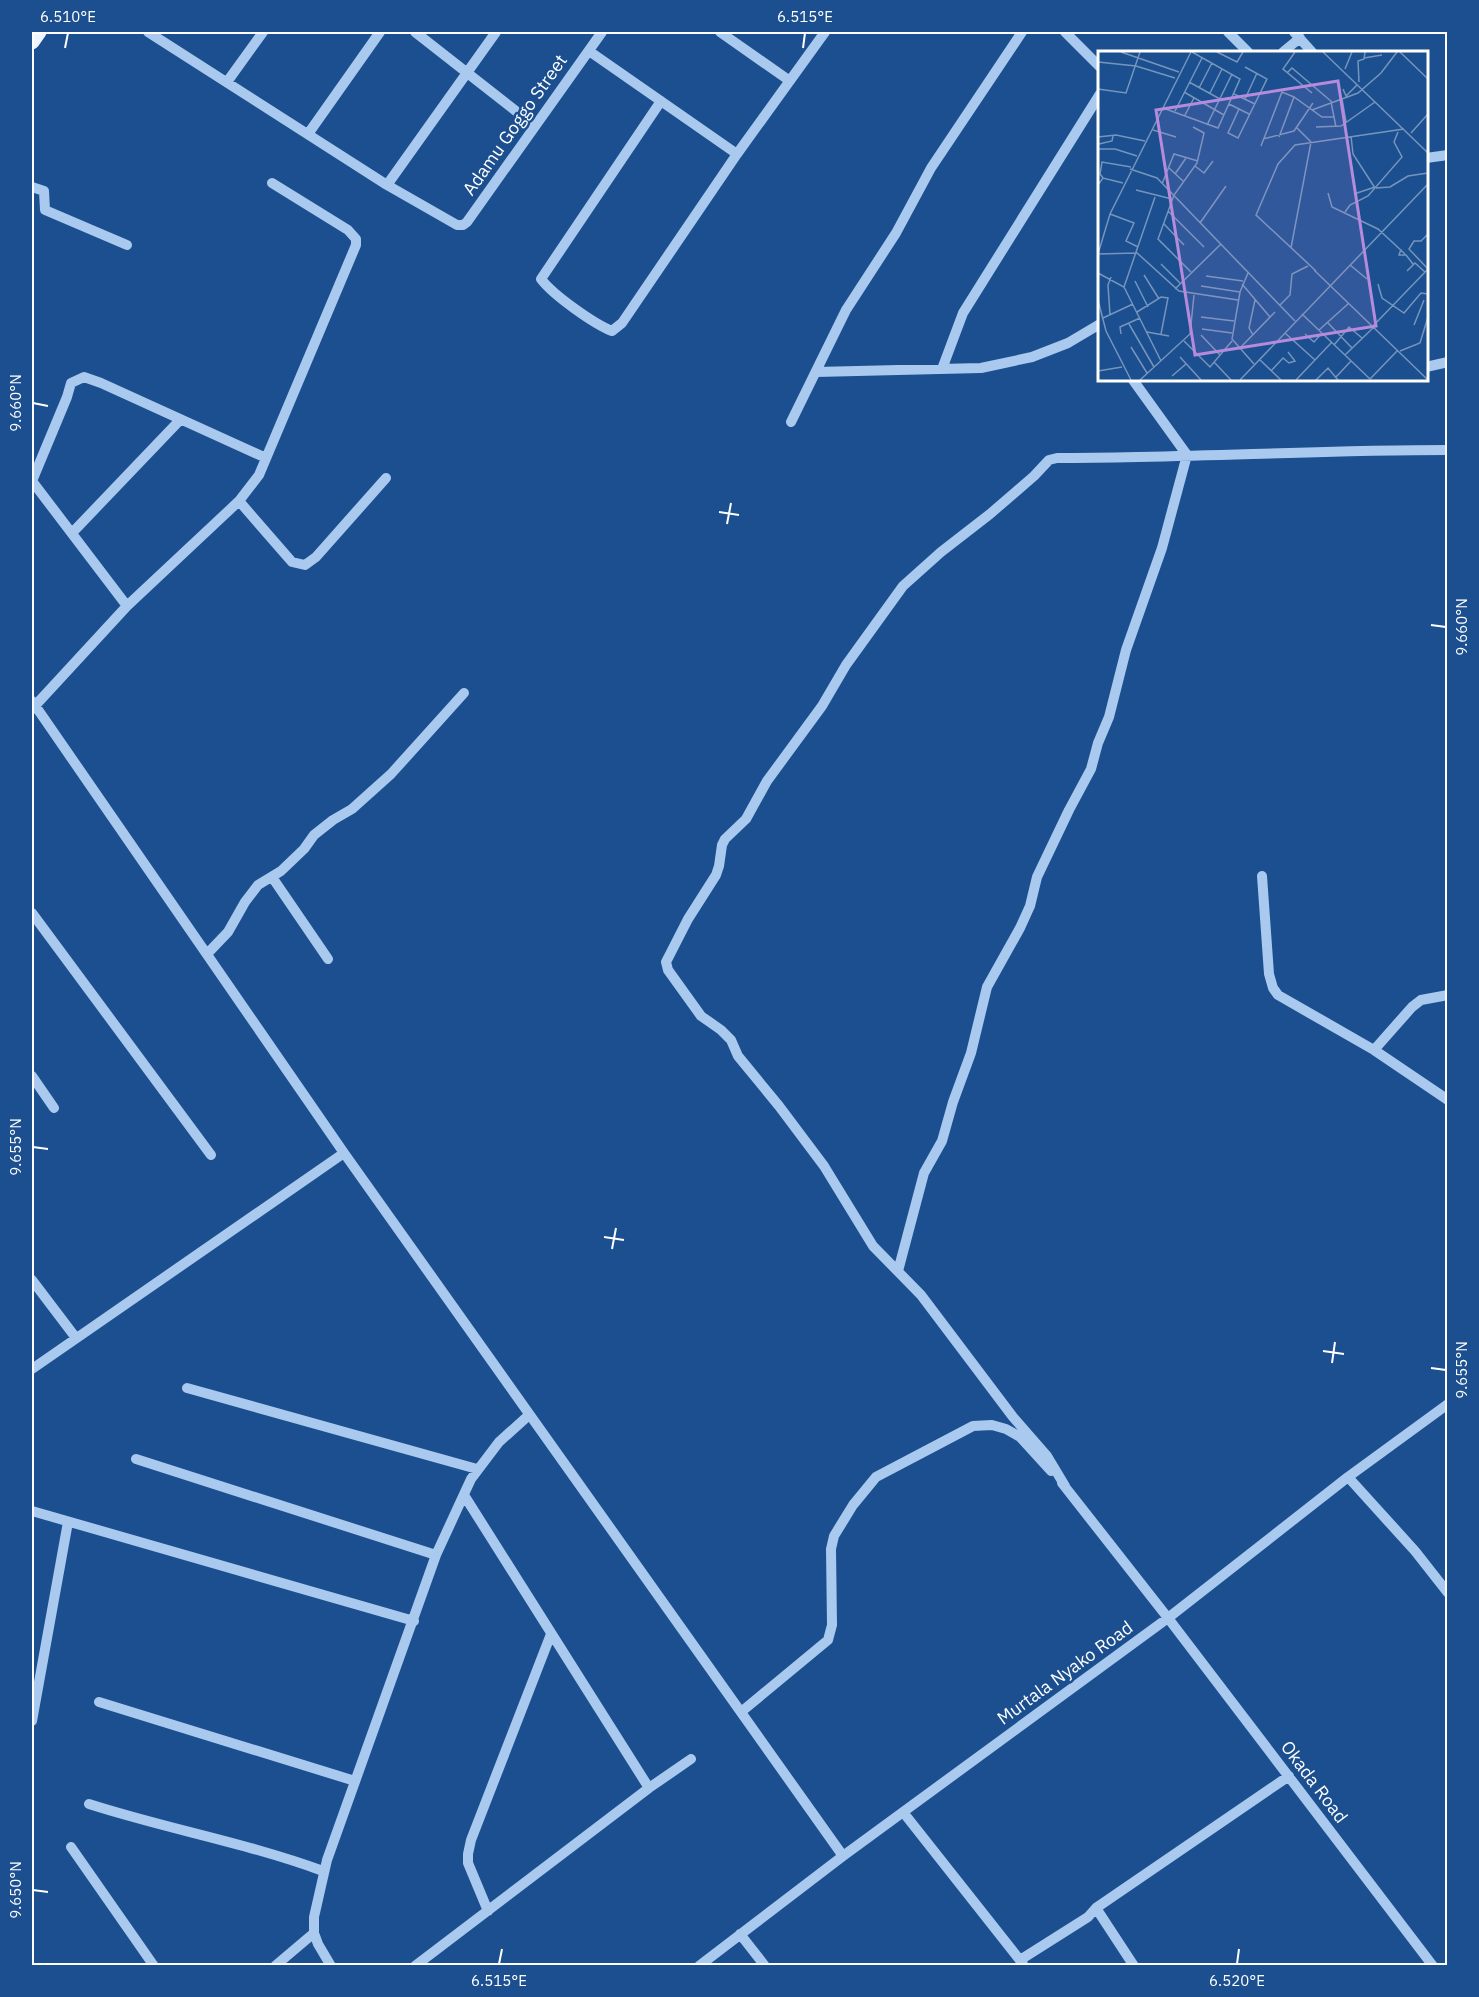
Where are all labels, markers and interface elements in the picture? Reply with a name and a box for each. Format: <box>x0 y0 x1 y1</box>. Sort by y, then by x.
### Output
text: 6.510°E <box>40 7 96 26</box>
text: 6.515°E <box>777 7 833 26</box>
street label: Adamu Goggo Street <box>457 50 572 200</box>
inset map <box>1098 51 1428 381</box>
text: 9.660°N <box>6 374 25 432</box>
text: 9.660°N <box>1452 598 1471 656</box>
text: 9.655°N <box>6 1118 25 1176</box>
text: 9.655°N <box>1452 1341 1471 1399</box>
street label: Murtala Nyako Road <box>992 1616 1137 1730</box>
street label: Okada Road <box>1276 1736 1353 1828</box>
text: 9.650°N <box>6 1861 25 1919</box>
text: 6.515°E <box>471 1971 527 1990</box>
text: 6.520°E <box>1209 1971 1265 1990</box>

